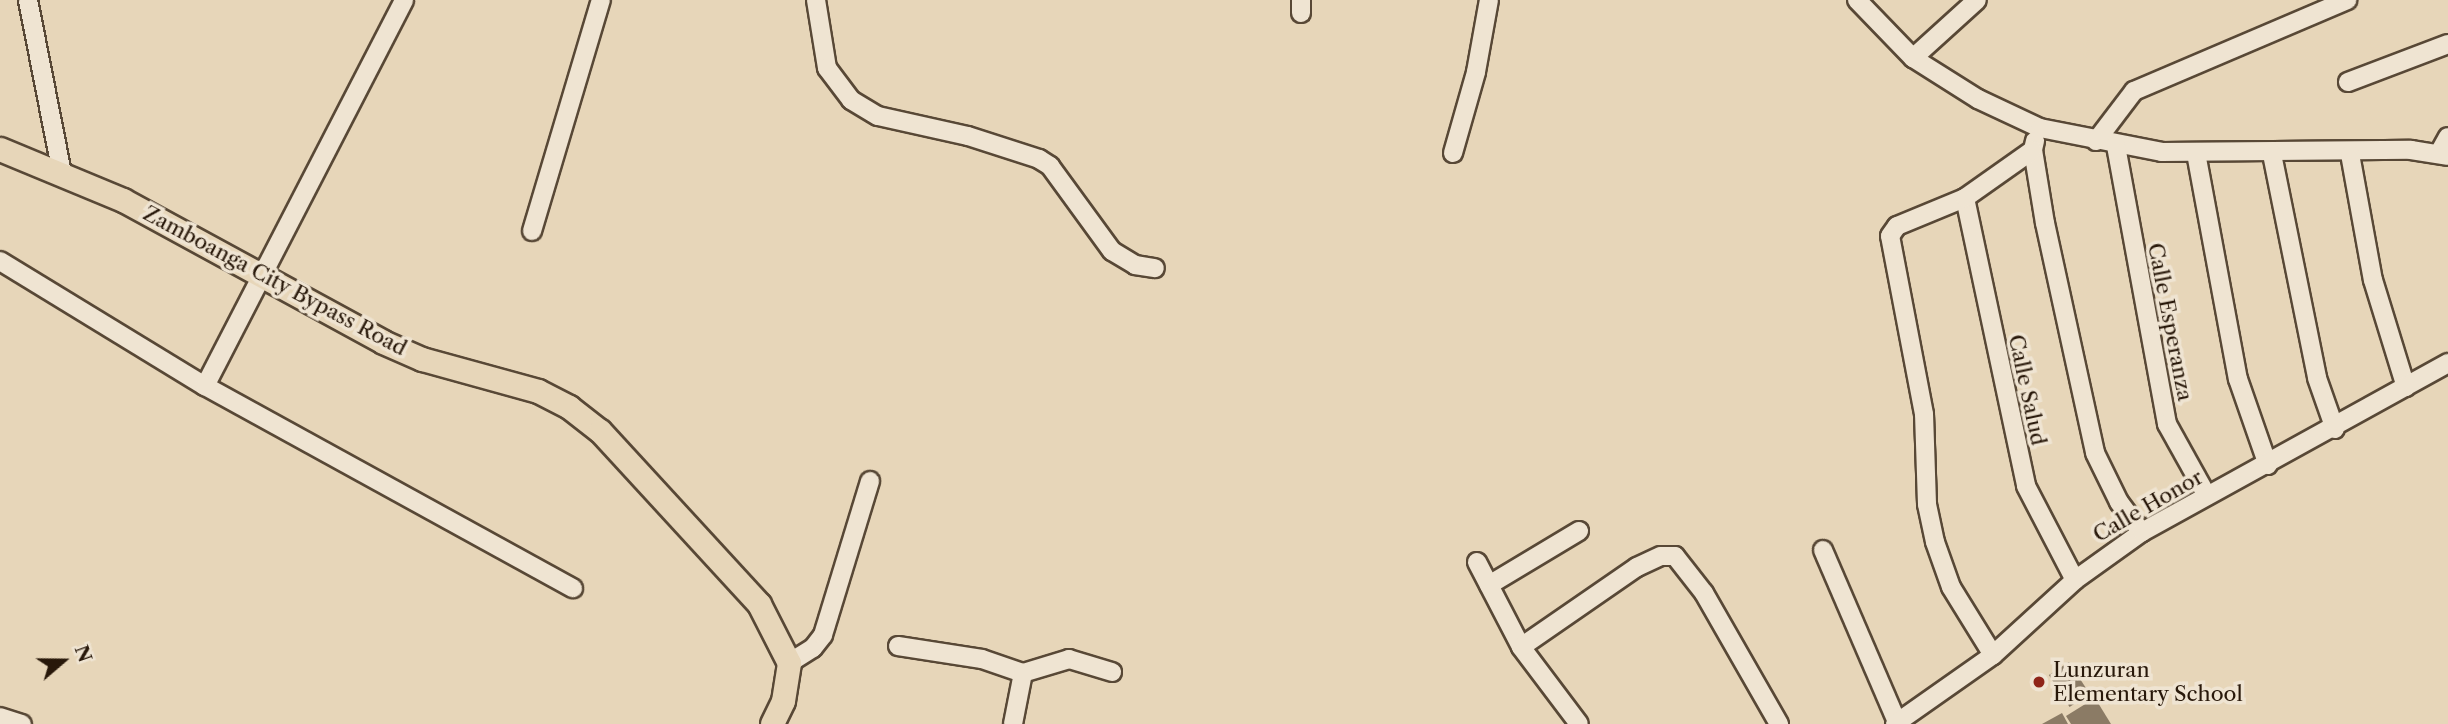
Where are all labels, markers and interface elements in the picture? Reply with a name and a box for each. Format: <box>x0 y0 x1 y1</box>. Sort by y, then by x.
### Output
street label: Zamboanga City Bypass Road <box>139 201 411 361</box>
street label: Calle Esperanza <box>2142 241 2198 403</box>
street label: Calle Salud <box>2003 332 2051 448</box>
street label: Calle Honor <box>2089 465 2207 547</box>
north arrow <box>28 626 98 696</box>
text: N <box>70 642 97 665</box>
place label: Lunzuran Elementary School <box>2053 657 2243 707</box>
marker: Lunzuran Elementary School <box>2031 674 2047 690</box>

